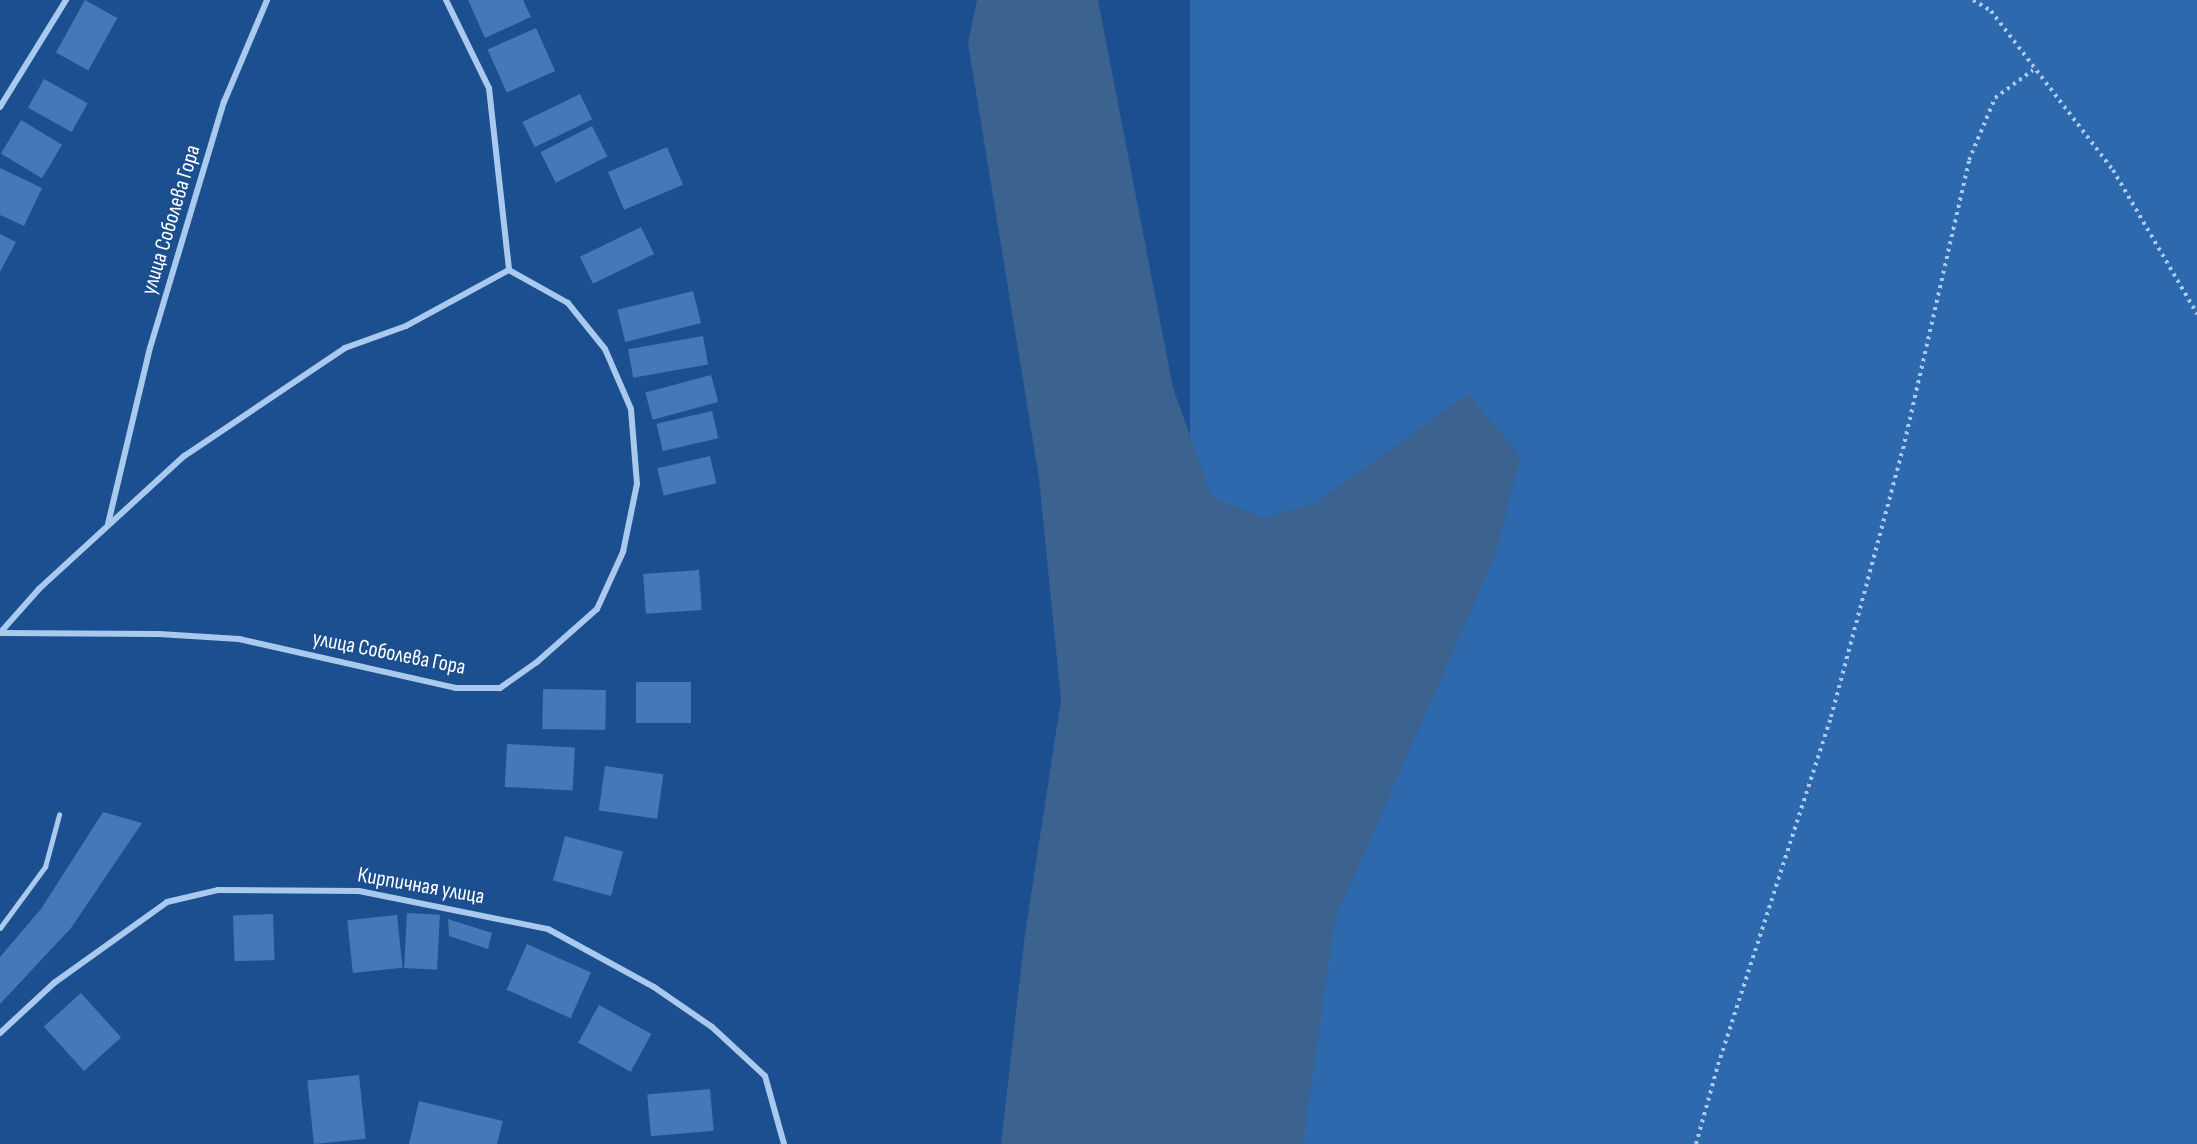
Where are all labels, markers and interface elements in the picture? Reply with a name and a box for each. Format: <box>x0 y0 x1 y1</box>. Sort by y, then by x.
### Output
street label: улица Соболева Гора <box>136 142 206 298</box>
street label: улица Соболева Гора <box>310 625 468 681</box>
street label: Кирпичная улица <box>356 862 486 910</box>

